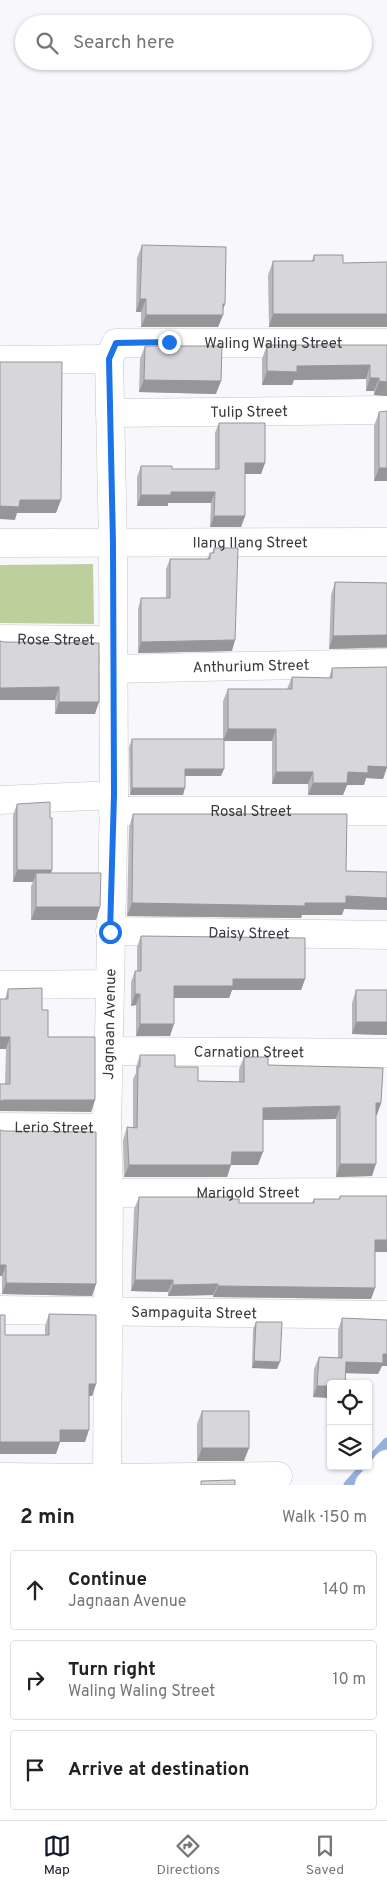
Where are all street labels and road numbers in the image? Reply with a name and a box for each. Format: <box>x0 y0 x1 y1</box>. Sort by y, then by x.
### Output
street label: Waling Waling Street <box>204 335 342 354</box>
street label: Tulip Street <box>210 403 288 423</box>
street label: Ilang Ilang Street <box>192 534 308 554</box>
street label: Rose Street <box>17 631 95 651</box>
street label: Anthurium Street <box>193 657 309 678</box>
street label: Rosal Street <box>210 803 292 822</box>
street label: Daisy Street <box>208 924 290 945</box>
street label: Jagnaan Avenue <box>100 968 121 1080</box>
street label: Carnation Street <box>194 1044 304 1063</box>
street label: Lerio Street <box>14 1119 94 1139</box>
street label: Marigold Street <box>196 1184 300 1204</box>
street label: Sampaguita Street <box>131 1304 257 1324</box>

